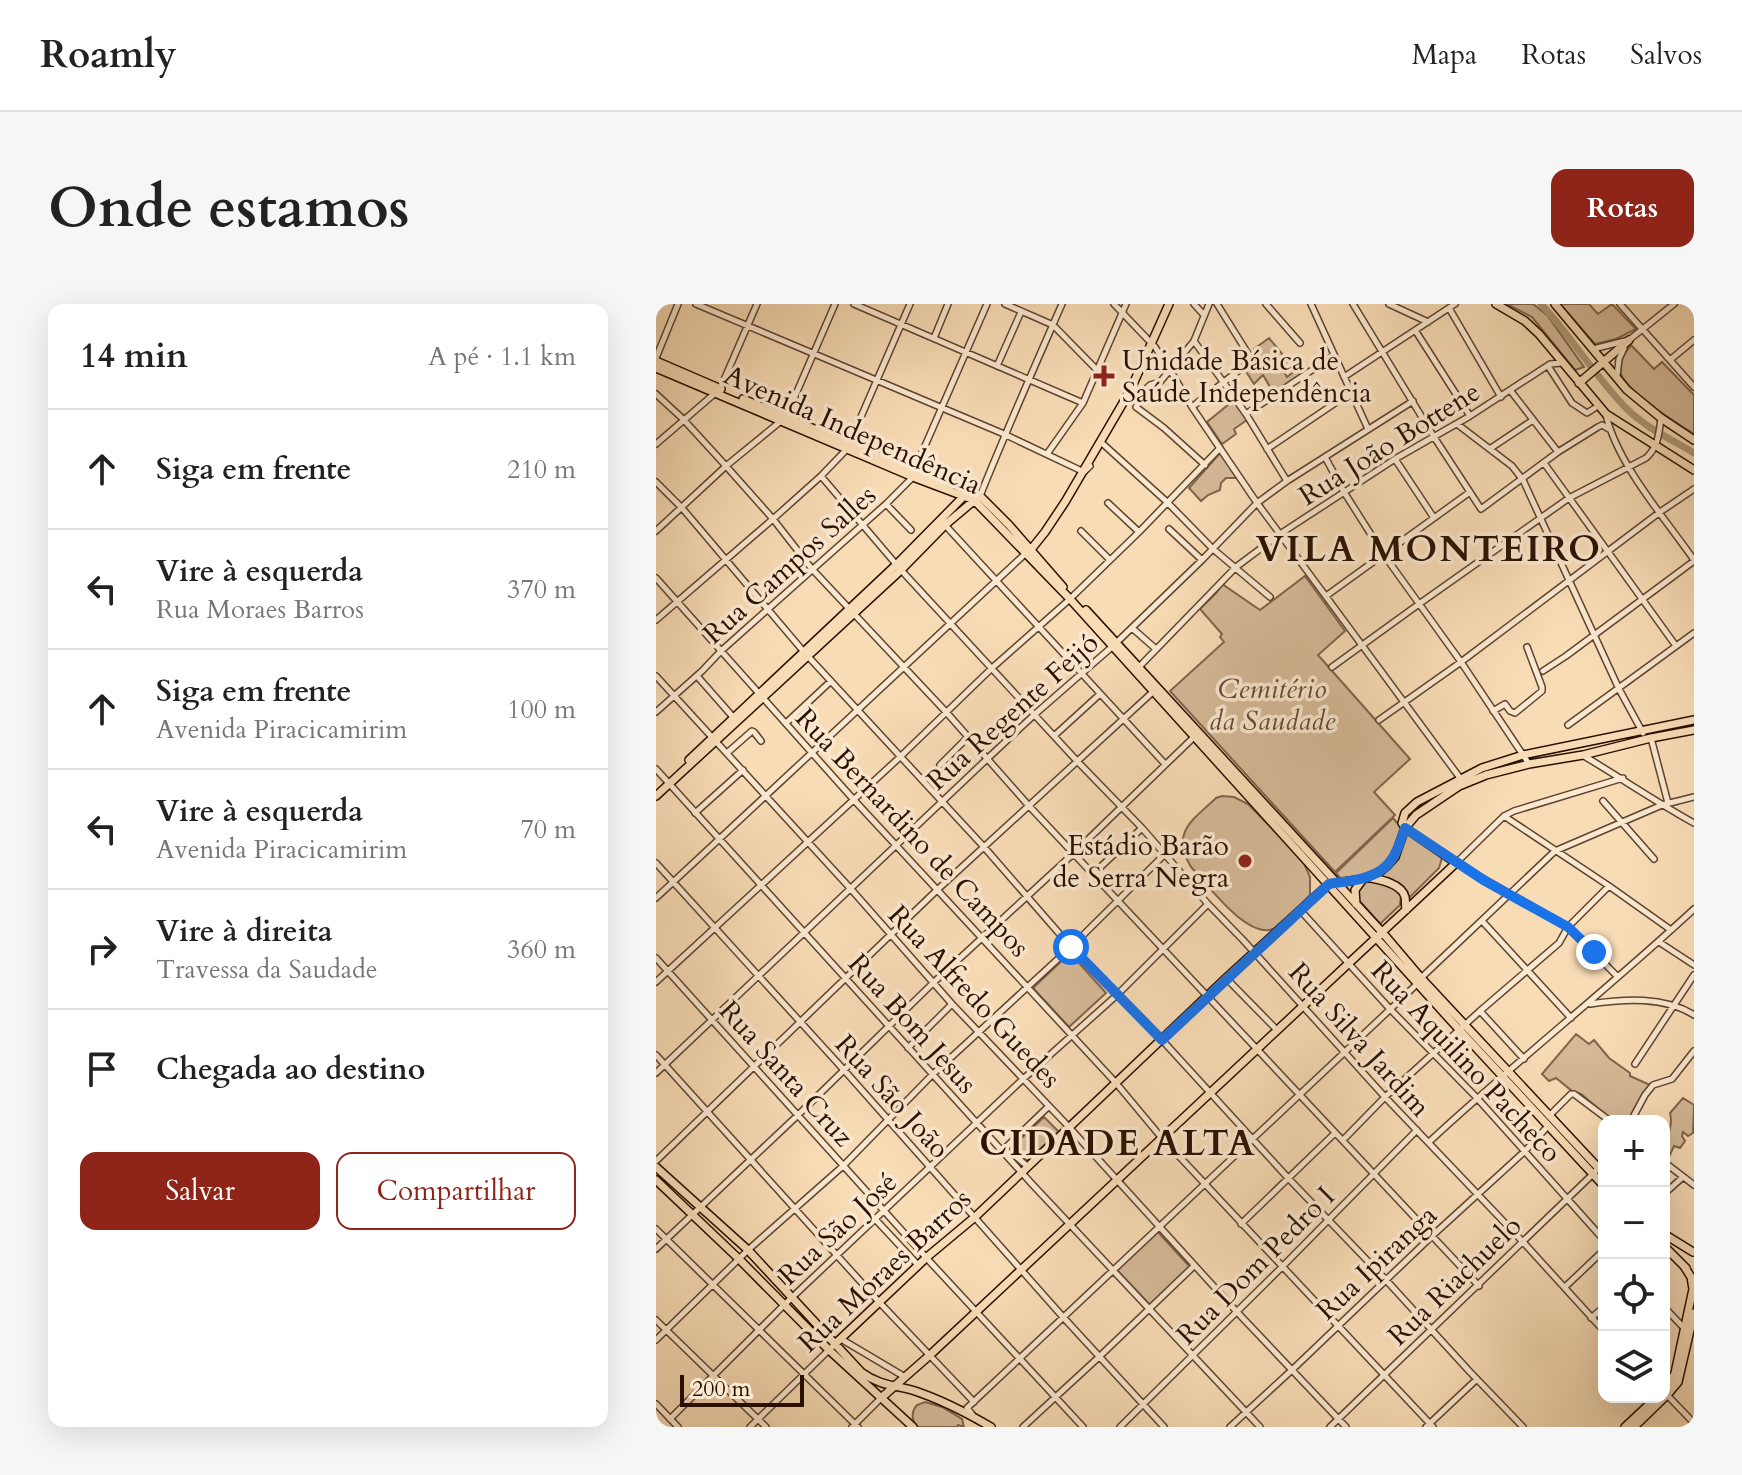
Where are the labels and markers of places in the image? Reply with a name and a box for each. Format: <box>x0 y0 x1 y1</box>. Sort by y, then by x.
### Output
place label: Unidade Básica de Saúde Independência <box>1122 342 1372 412</box>
marker: Unidade Básica de Saúde Independência <box>1093 365 1115 387</box>
place label: Estádio Barão de Serra Negra <box>1052 827 1229 897</box>
marker: Estádio Barão de Serra Negra <box>1236 852 1254 870</box>

